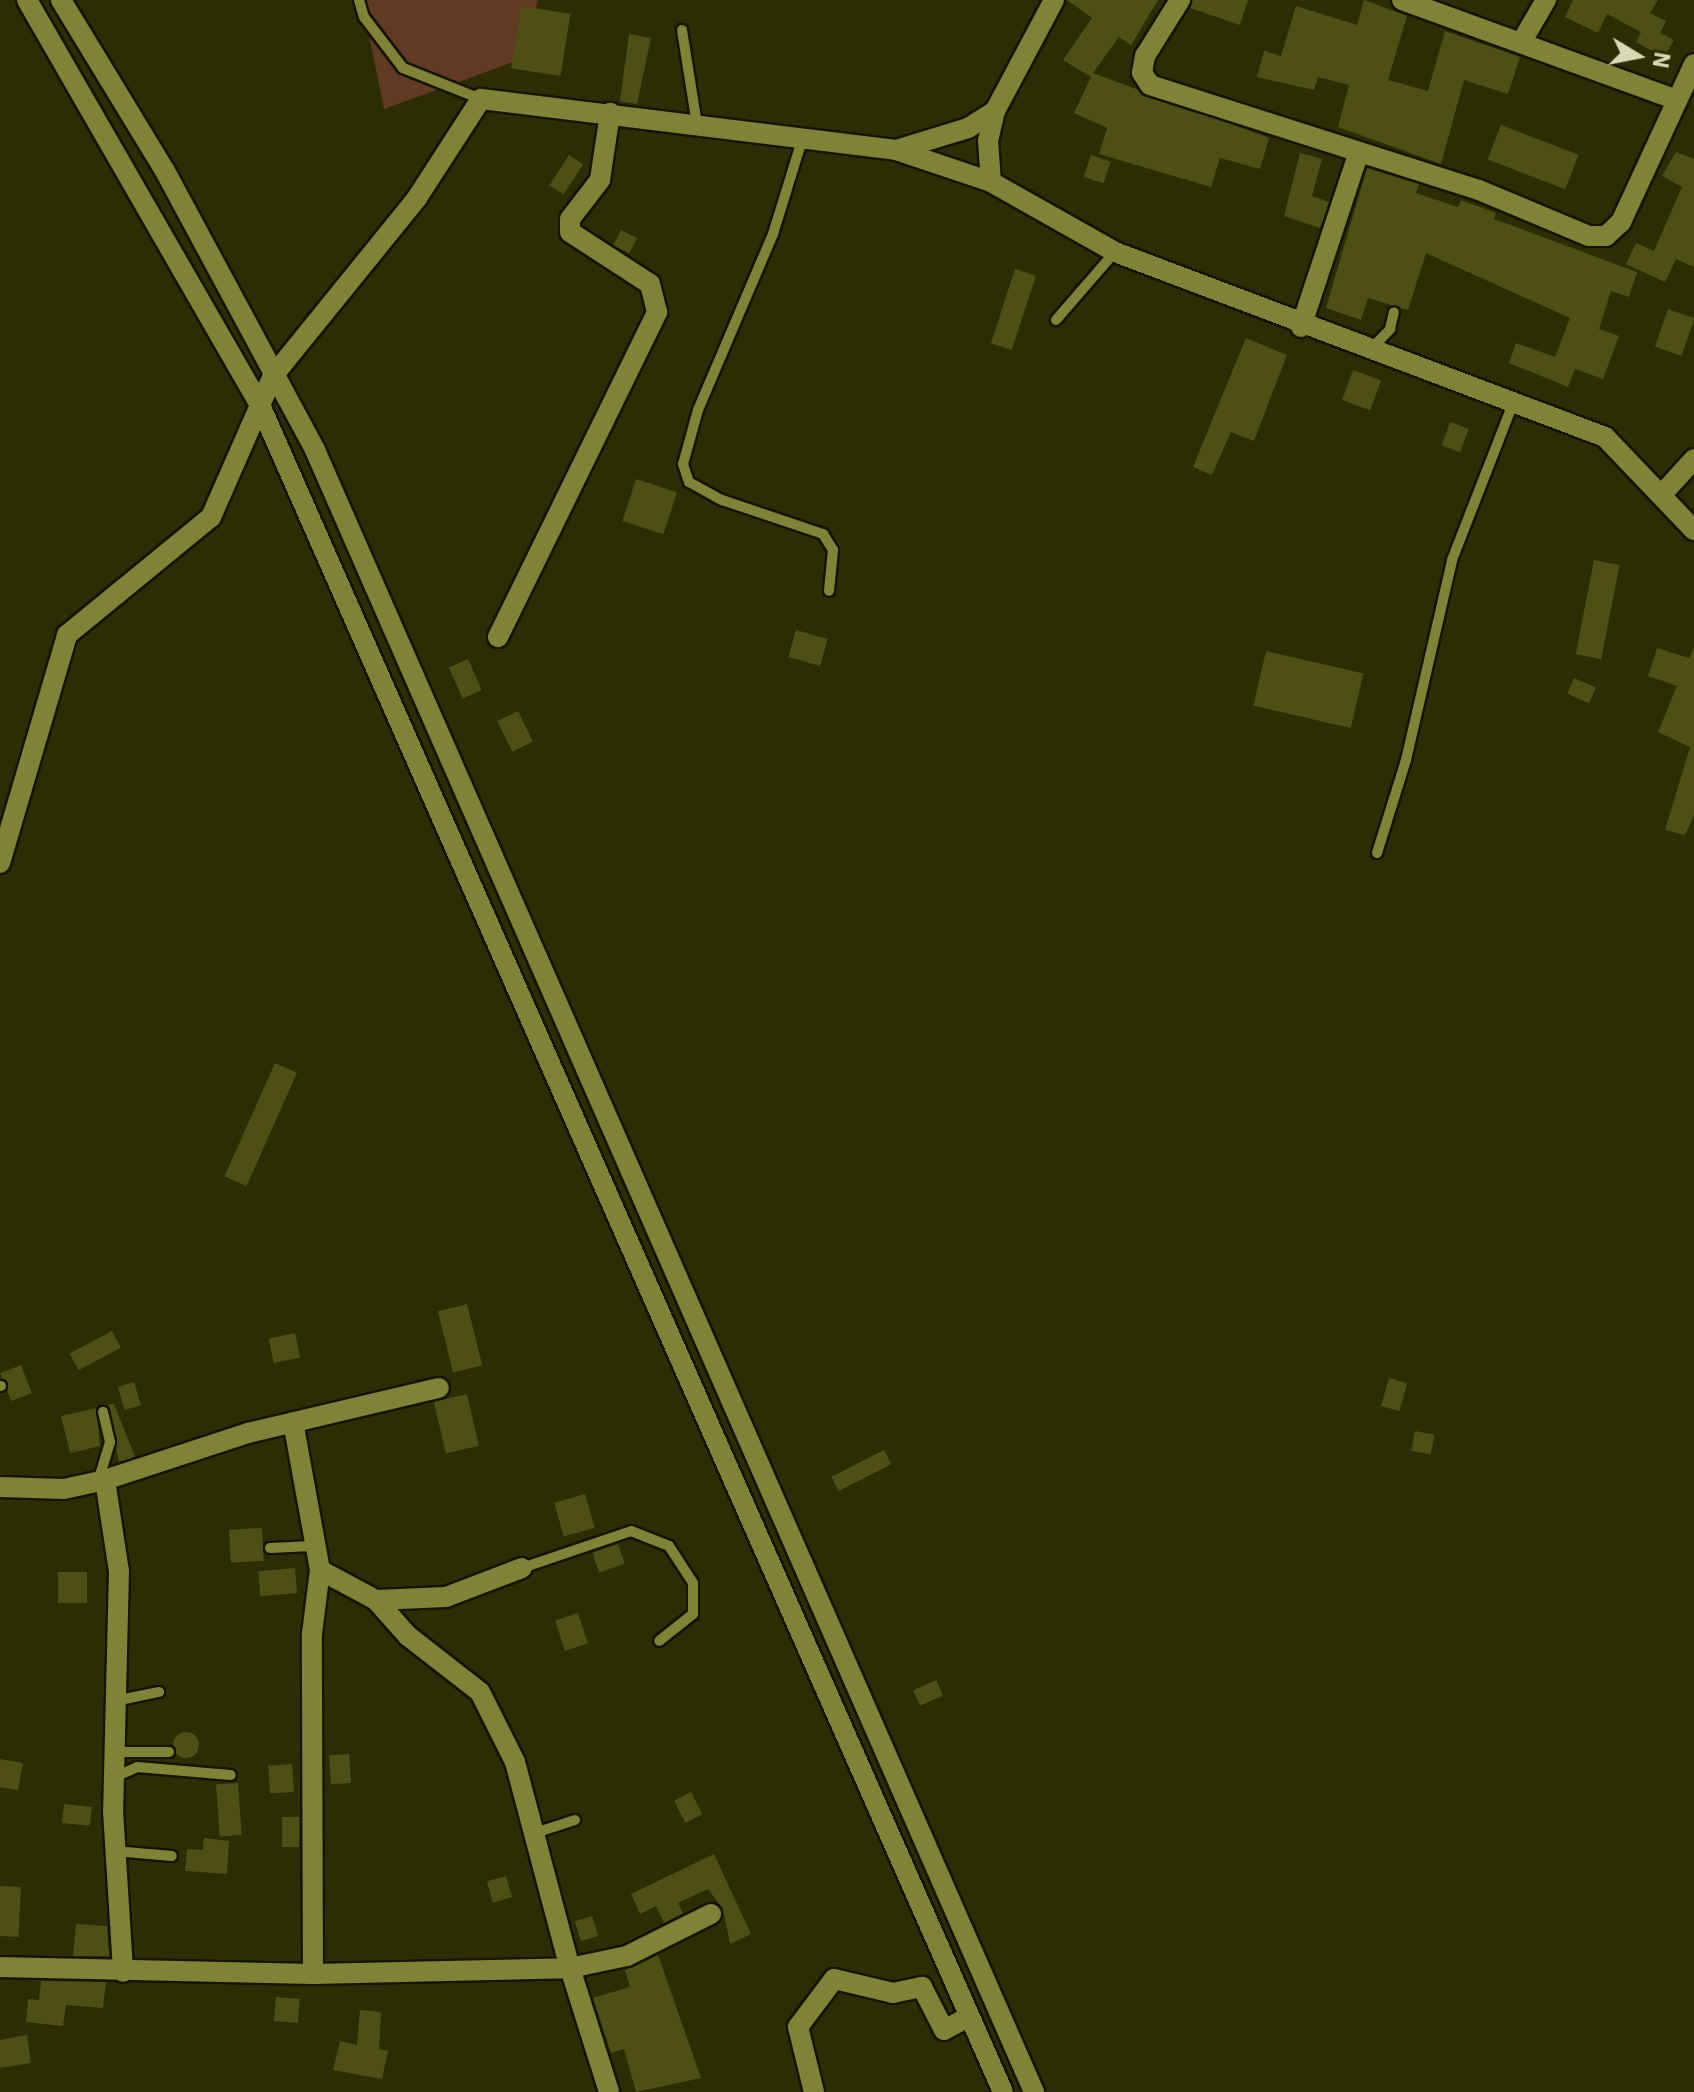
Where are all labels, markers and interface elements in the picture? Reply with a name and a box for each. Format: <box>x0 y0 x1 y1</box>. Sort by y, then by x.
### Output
north arrow <box>1598 16 1678 96</box>
text: N <box>1646 50 1678 71</box>

